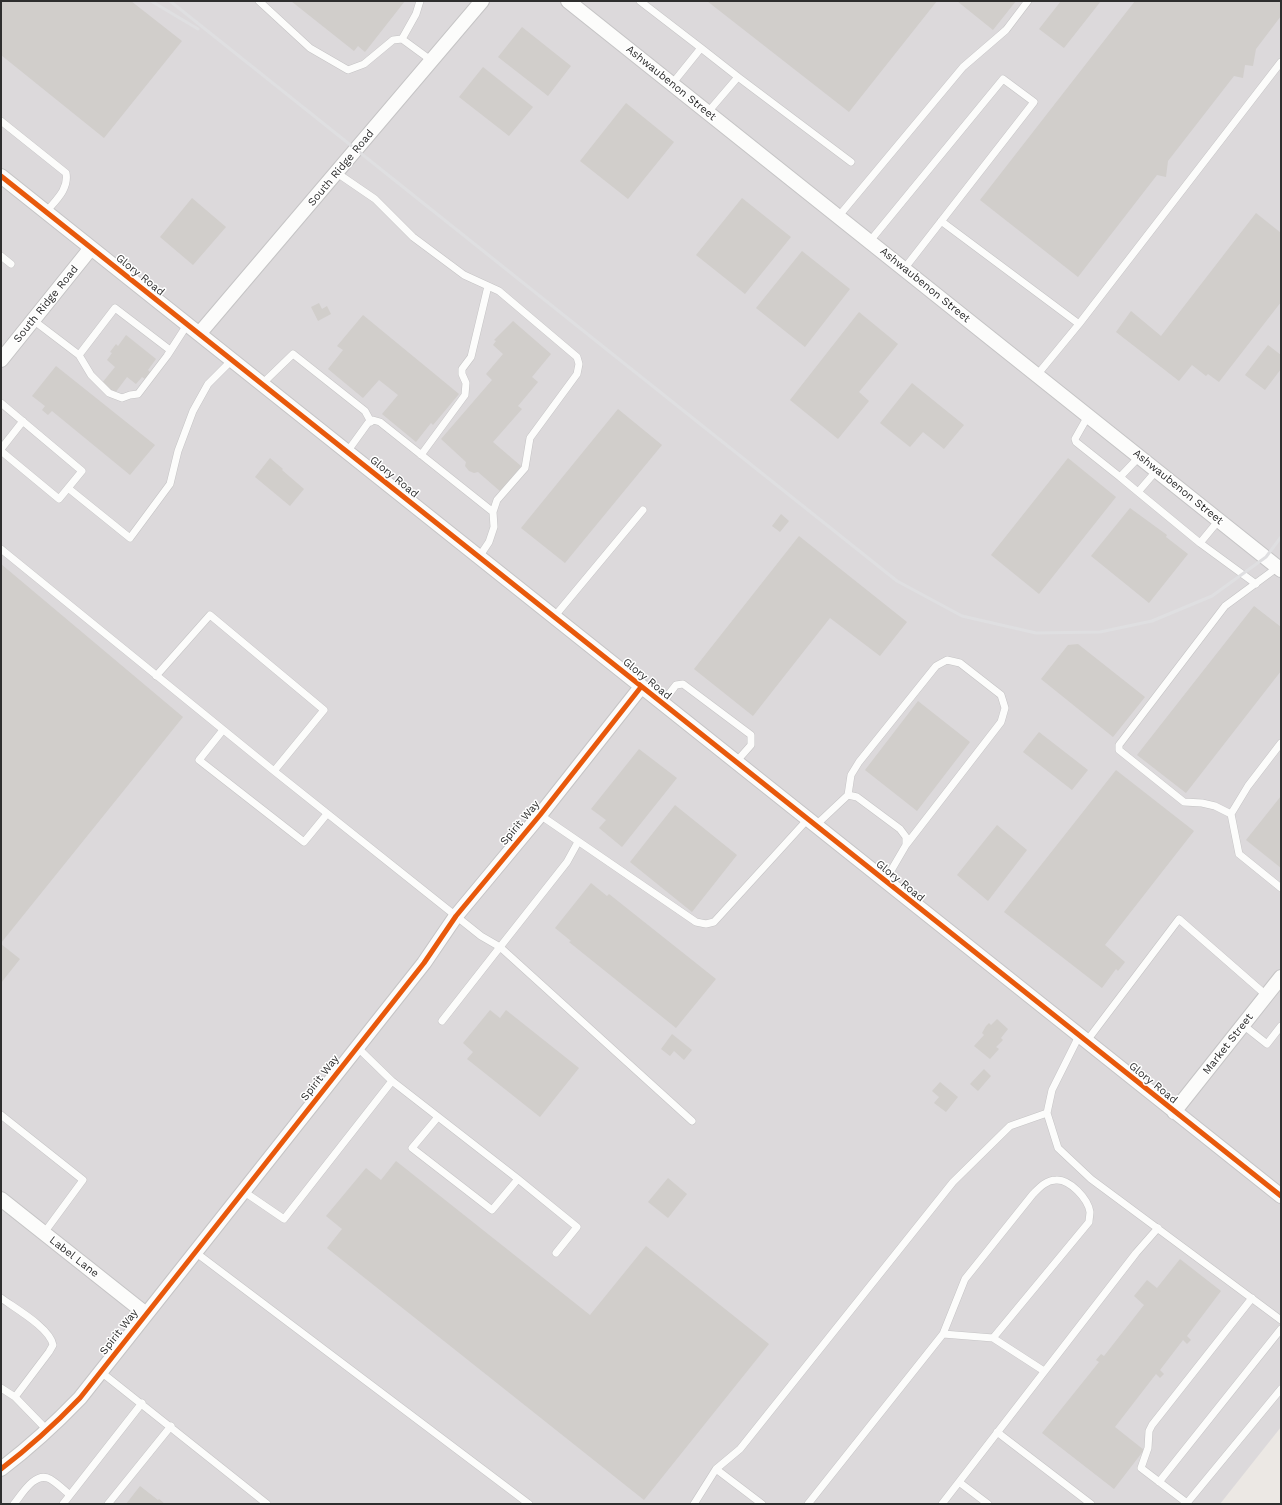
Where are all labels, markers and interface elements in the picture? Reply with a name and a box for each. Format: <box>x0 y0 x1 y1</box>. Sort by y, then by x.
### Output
street label: Ashwaubenon Street <box>623 43 719 123</box>
street label: South Ridge Road <box>305 127 377 209</box>
street label: Ashwaubenon Street <box>877 245 973 325</box>
street label: Glory Road <box>113 251 167 299</box>
street label: South Ridge Road <box>11 263 81 345</box>
street label: Ashwaubenon Street <box>1130 447 1226 527</box>
street label: Glory Road <box>367 453 421 501</box>
street label: Glory Road <box>620 655 674 703</box>
street label: Spirit Way <box>497 798 543 848</box>
street label: Glory Road <box>873 857 927 905</box>
street label: Market Street <box>1200 1011 1256 1077</box>
street label: Spirit Way <box>298 1053 342 1103</box>
street label: Glory Road <box>1126 1059 1180 1107</box>
street label: Label Lane <box>47 1234 101 1280</box>
street label: Spirit Way <box>97 1307 141 1357</box>

